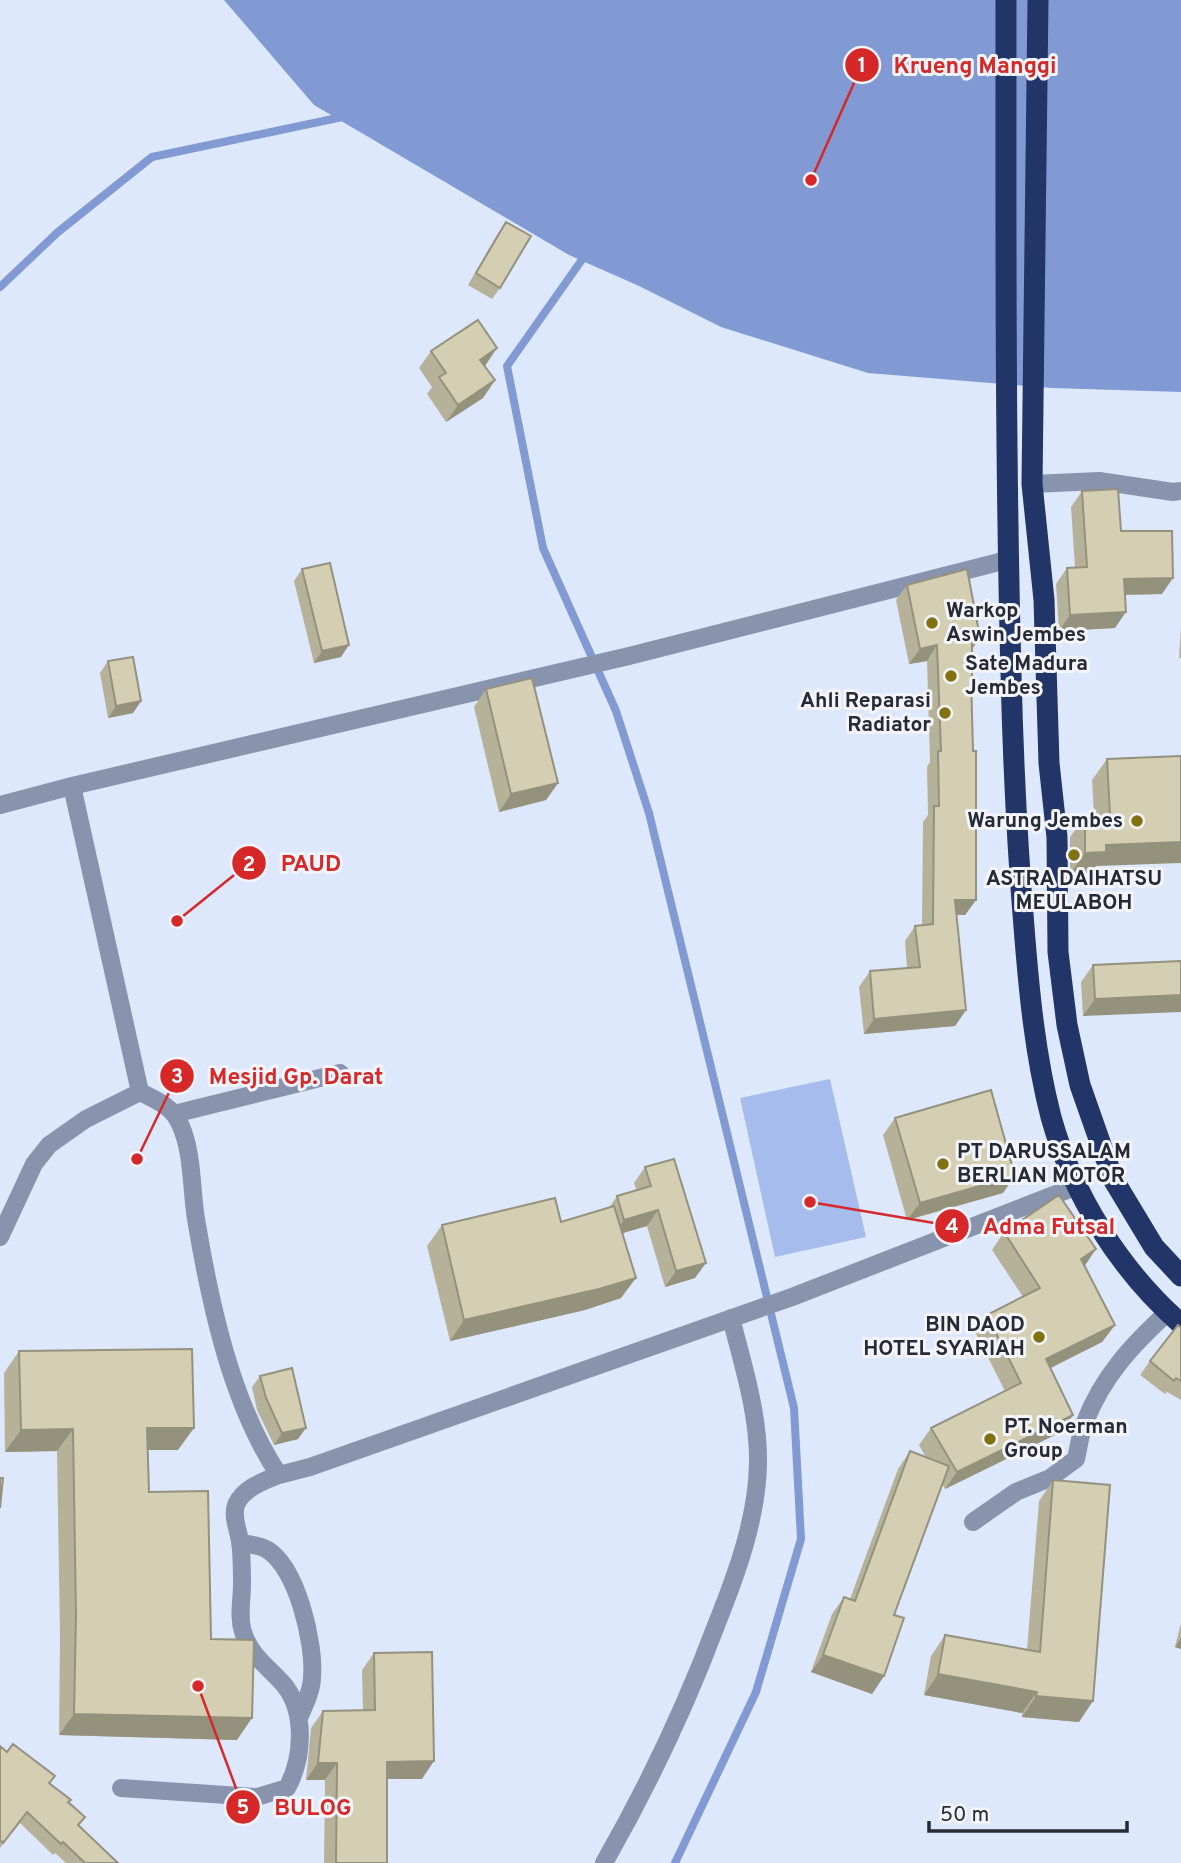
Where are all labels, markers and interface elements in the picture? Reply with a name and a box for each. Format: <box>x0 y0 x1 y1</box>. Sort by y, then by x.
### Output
callout: Krueng Manggi <box>845 43 1071 87</box>
text: 1 <box>858 53 866 80</box>
text: Krueng Manggi <box>893 53 1057 82</box>
place label: Warkop Aswin Jembes <box>946 598 1086 649</box>
marker: Warkop Aswin Jembes <box>924 615 940 631</box>
place label: Sate Madura Jembes <box>965 651 1088 702</box>
marker: Sate Madura Jembes <box>943 668 959 684</box>
place label: Ahli Reparasi Radiator <box>800 688 931 739</box>
marker: Ahli Reparasi Radiator <box>937 705 953 721</box>
place label: Warung Jembes <box>967 808 1123 835</box>
marker: Warung Jembes <box>1129 813 1145 829</box>
callout: PAUD <box>231 841 355 885</box>
marker: ASTRA DAIHATSU MEULABOH <box>1066 847 1082 863</box>
text: PAUD <box>281 851 341 880</box>
text: 2 <box>243 852 255 879</box>
place label: ASTRA DAIHATSU MEULABOH <box>986 866 1162 917</box>
callout: Mesjid Gp. Darat <box>159 1054 397 1098</box>
text: 3 <box>171 1064 183 1091</box>
text: Mesjid Gp. Darat <box>209 1064 383 1093</box>
place label: PT DARUSSALAM BERLIAN MOTOR <box>957 1139 1131 1190</box>
marker: PT DARUSSALAM BERLIAN MOTOR <box>935 1156 951 1172</box>
callout: Adma Futsal <box>934 1204 1130 1248</box>
text: 4 <box>945 1214 959 1241</box>
text: Adma Futsal <box>983 1214 1115 1243</box>
place label: BIN DAOD HOTEL SYARIAH <box>863 1312 1025 1363</box>
marker: BIN DAOD HOTEL SYARIAH <box>1031 1329 1047 1345</box>
place label: PT. Noerman Group <box>1004 1414 1128 1465</box>
marker: PT. Noerman Group <box>982 1431 998 1447</box>
callout: BULOG <box>225 1785 365 1829</box>
scale bar <box>929 1790 1127 1834</box>
text: 5 <box>237 1795 249 1822</box>
text: BULOG <box>274 1795 352 1824</box>
text: 50 m <box>940 1802 989 1829</box>

